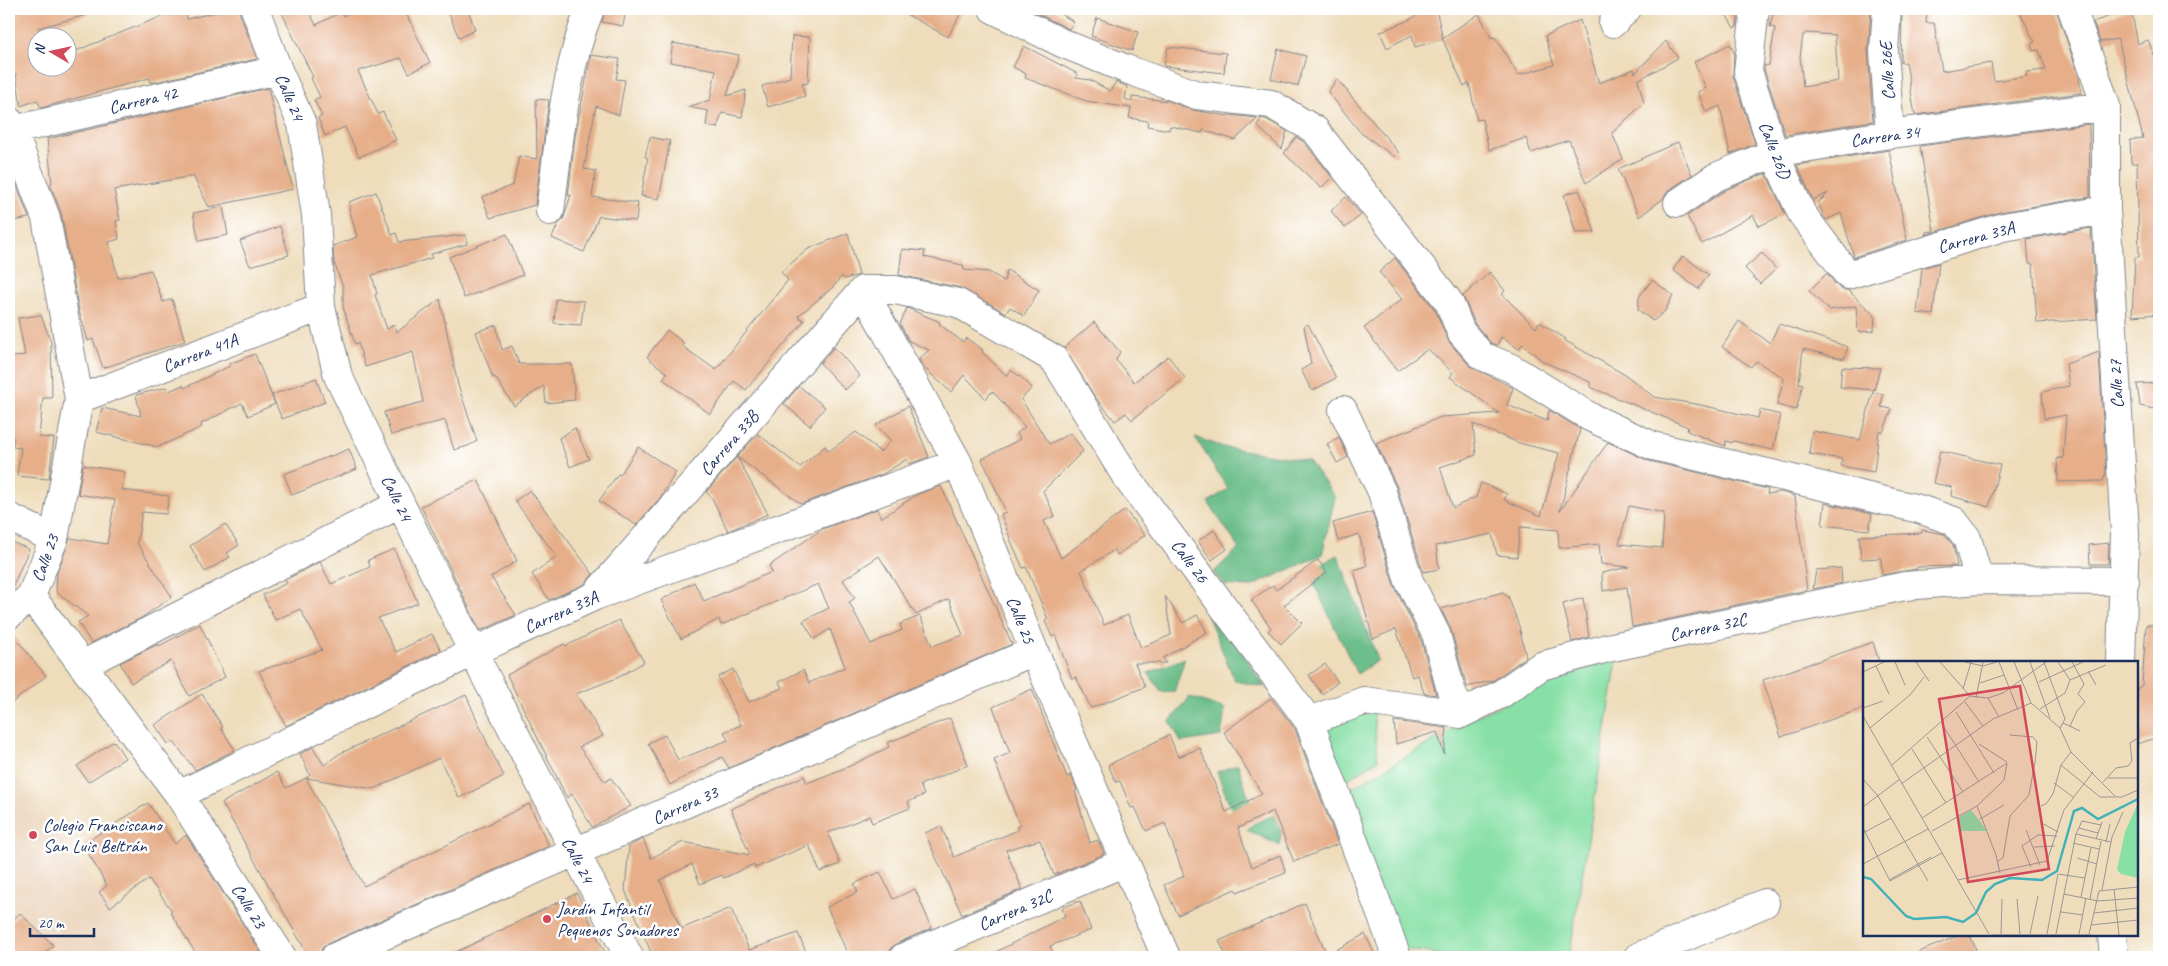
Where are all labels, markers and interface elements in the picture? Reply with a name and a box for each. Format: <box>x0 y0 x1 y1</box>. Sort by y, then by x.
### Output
north arrow <box>28 28 78 78</box>
street label: Calle 26E <box>1874 39 1900 101</box>
text: N <box>31 42 49 56</box>
street label: Calle 24 <box>270 70 310 126</box>
street label: Carrera 42 <box>107 81 181 119</box>
street label: Calle 26D <box>1754 118 1796 183</box>
street label: Carrera 34 <box>1849 120 1923 152</box>
street label: Carrera 33A <box>1935 216 2018 258</box>
street label: Carrera 41A <box>159 328 242 377</box>
street label: Calle 27 <box>2104 358 2128 409</box>
street label: Carrera 33B <box>695 405 764 480</box>
street label: Calle 24 <box>376 471 418 526</box>
street label: Calle 23 <box>26 530 64 585</box>
street label: Calle 26 <box>1167 535 1214 588</box>
street label: Carrera 33A <box>521 586 602 638</box>
street label: Calle 25 <box>1002 593 1041 648</box>
street label: Carrera 32C <box>1668 608 1751 646</box>
inset map <box>1863 661 2138 936</box>
street label: Carrera 33 <box>649 780 723 829</box>
place label: Colegio Franciscano San Luis Beltrán <box>43 814 163 857</box>
marker: Colegio Franciscano San Luis Beltrán <box>27 829 39 841</box>
street label: Calle 24 <box>557 833 600 888</box>
street label: Calle 23 <box>227 879 272 934</box>
street label: Carrera 32C <box>975 884 1058 935</box>
place label: Jardín Infantil Pequenos Sonadores <box>556 898 679 941</box>
scale bar <box>30 906 94 938</box>
marker: Jardín Infantil Pequenos Sonadores <box>541 913 553 925</box>
text: 20 m <box>38 914 65 933</box>

